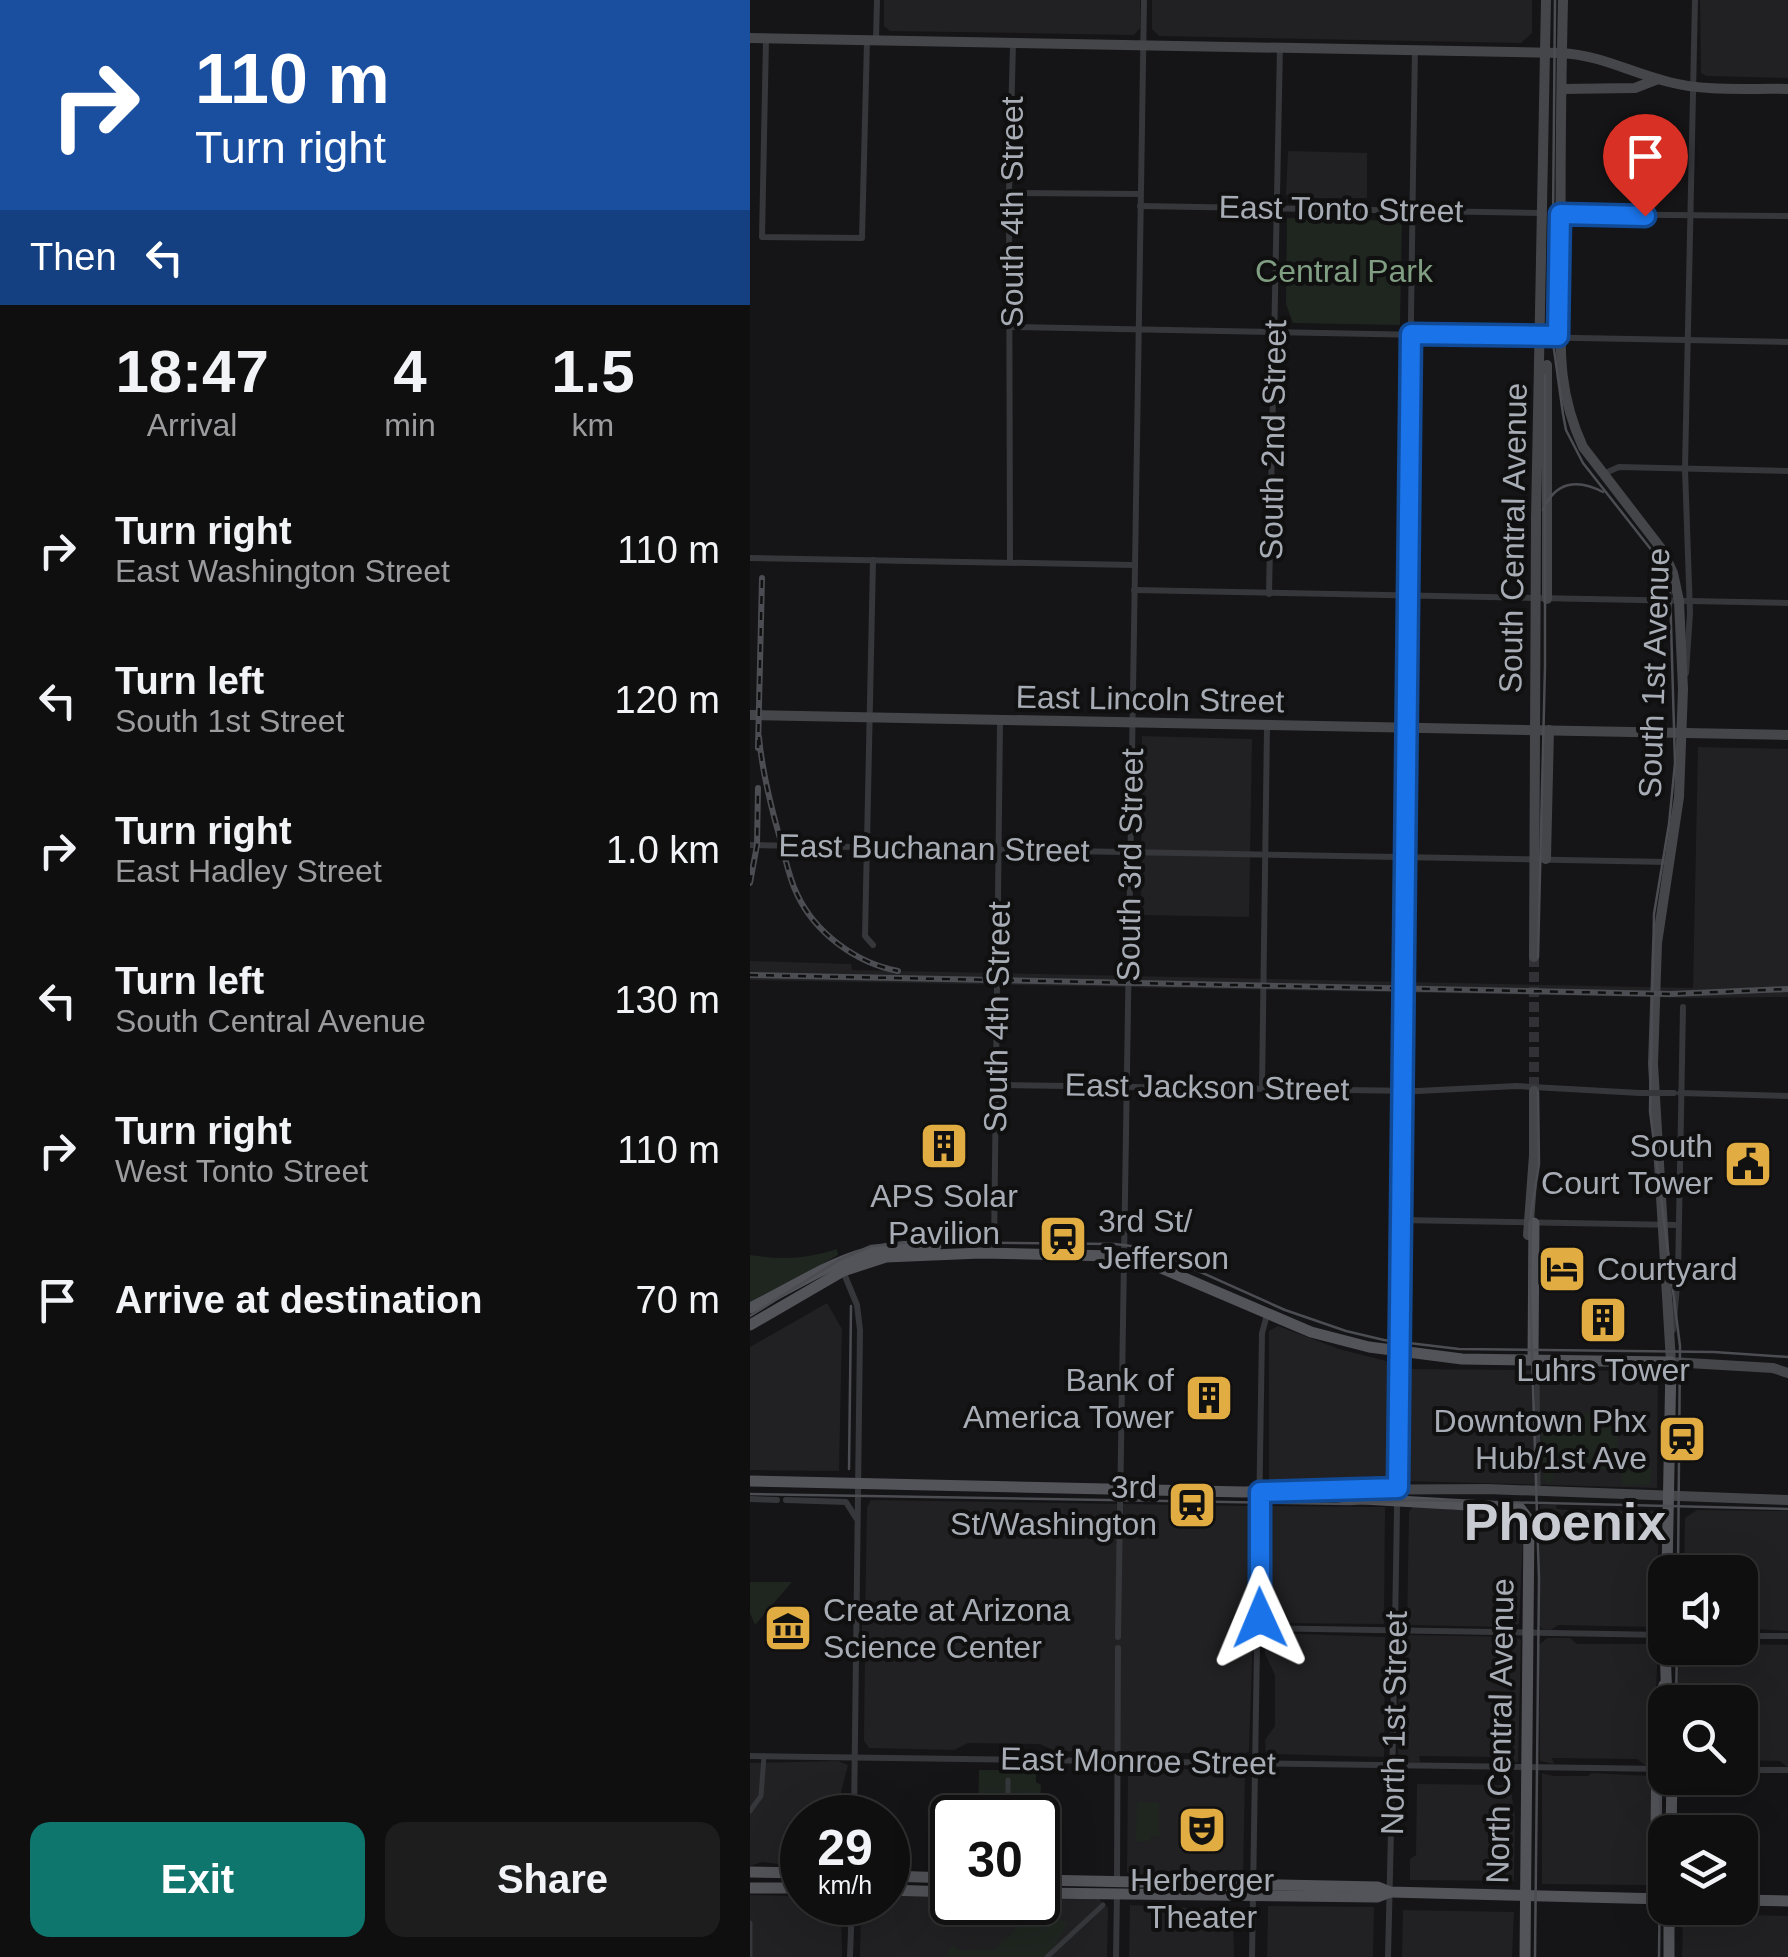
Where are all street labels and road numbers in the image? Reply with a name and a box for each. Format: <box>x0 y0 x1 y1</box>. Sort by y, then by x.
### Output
street label: South 4th Street <box>994 96 1030 328</box>
street label: East Tonto Street <box>1218 189 1464 229</box>
street label: South 2nd Street <box>1253 320 1293 560</box>
street label: South Central Avenue <box>1492 382 1534 694</box>
street label: South 1st Avenue <box>1632 547 1676 799</box>
street label: East Lincoln Street <box>1015 679 1285 719</box>
street label: South 3rd Street <box>1110 748 1150 982</box>
street label: East Buchanan Street <box>778 827 1090 869</box>
street label: South 4th Street <box>977 901 1017 1133</box>
street label: East Jackson Street <box>1064 1067 1350 1107</box>
street label: North Central Avenue <box>1479 1578 1521 1884</box>
street label: North 1st Street <box>1374 1611 1414 1835</box>
street label: East Monroe Street <box>1000 1741 1276 1781</box>

